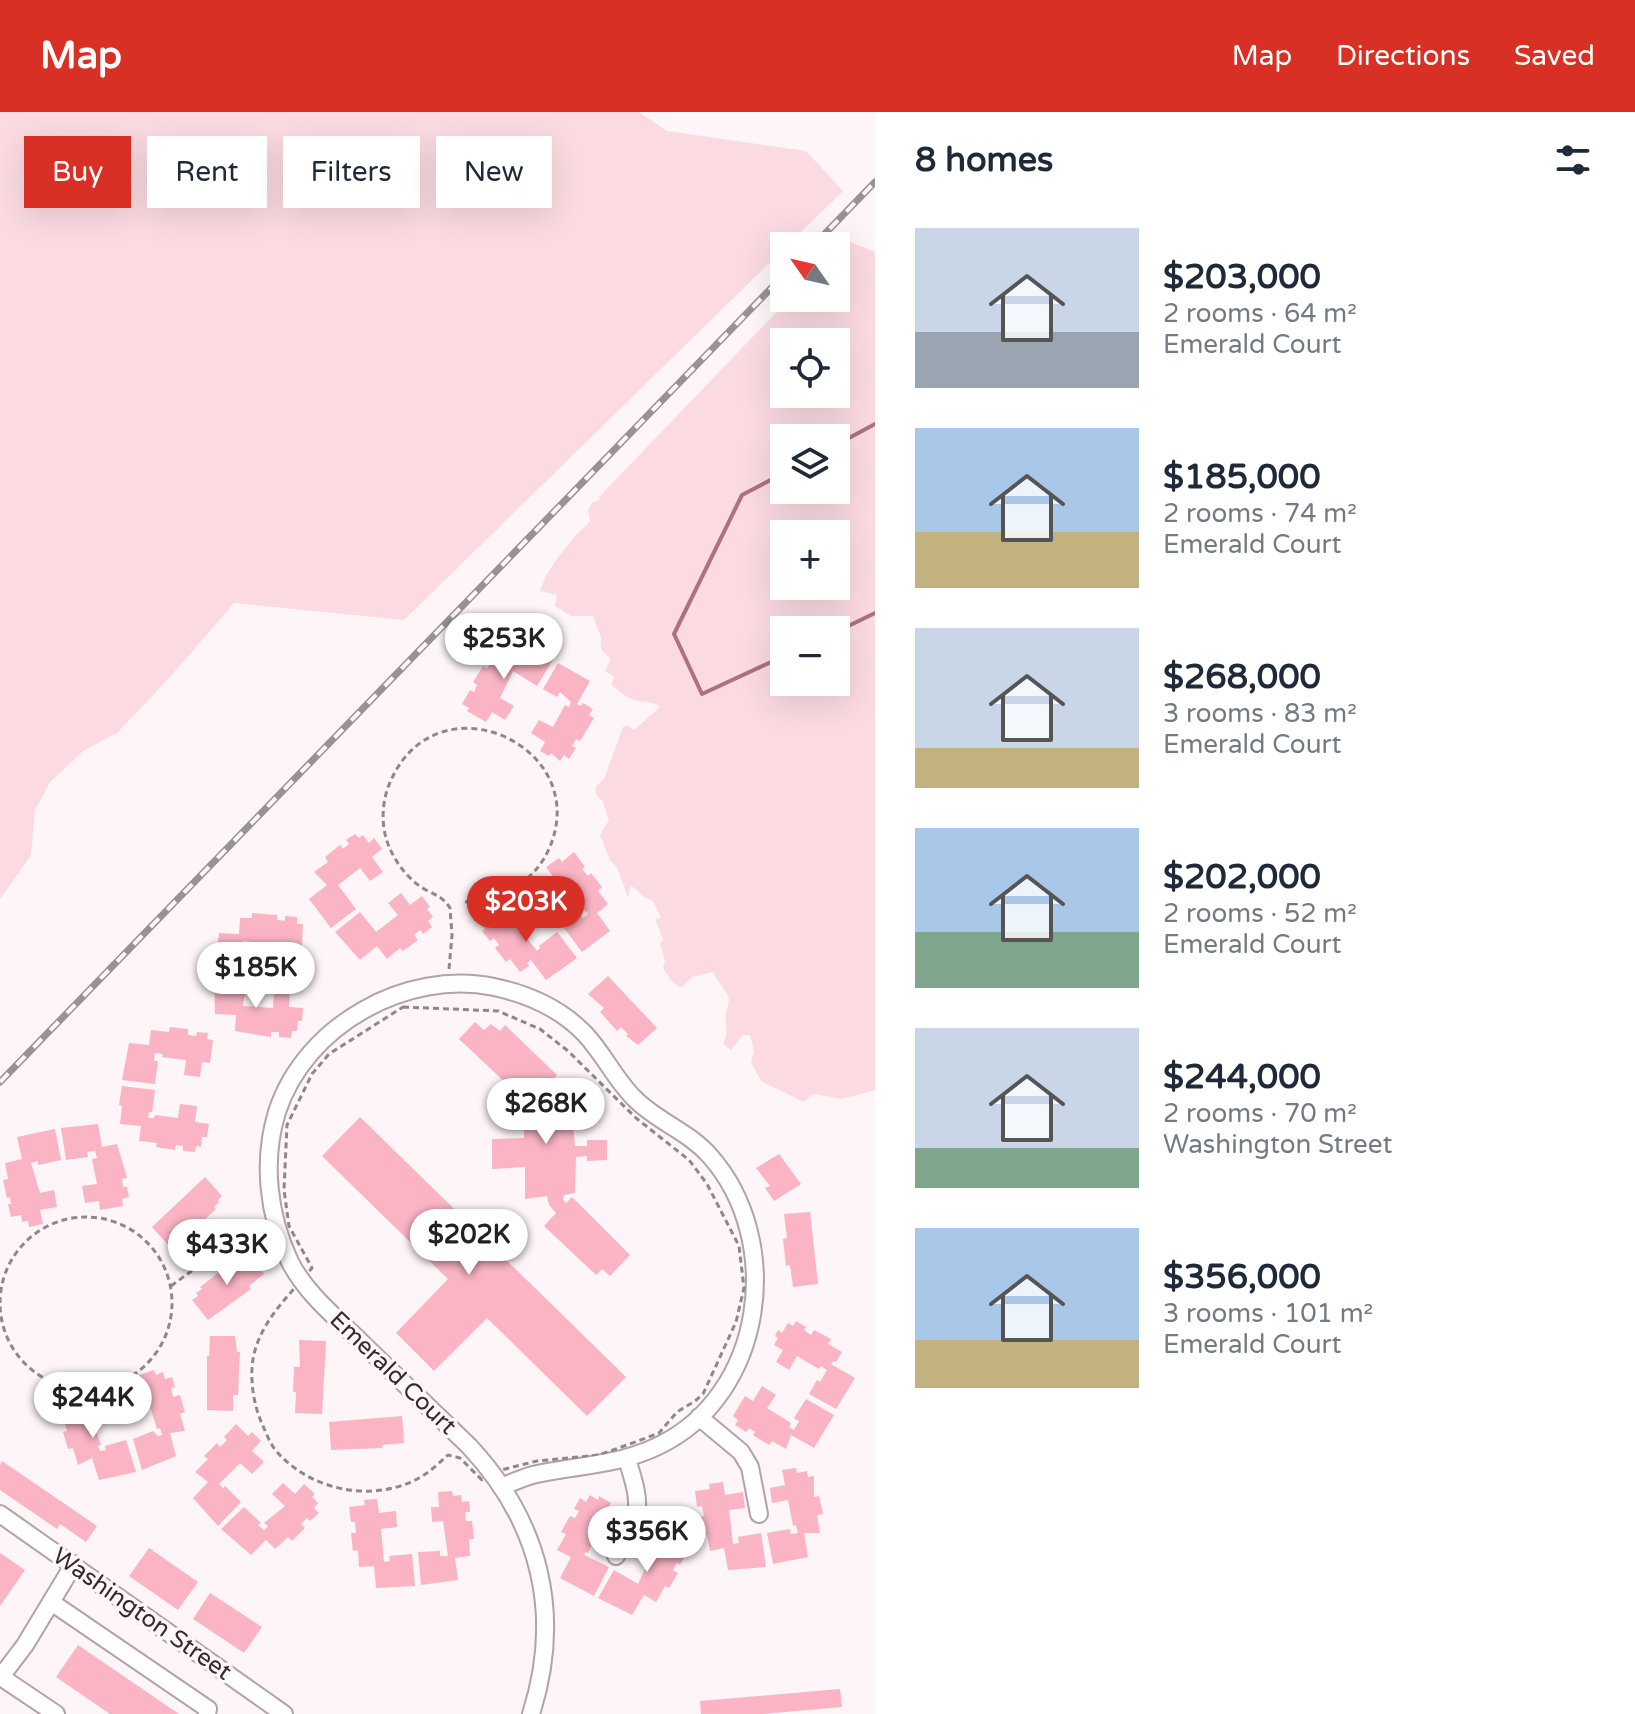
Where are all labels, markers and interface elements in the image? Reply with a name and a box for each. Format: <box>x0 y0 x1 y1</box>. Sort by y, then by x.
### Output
text: Map <box>40 33 122 79</box>
text: Map <box>1232 39 1292 73</box>
text: Directions <box>1336 39 1470 73</box>
text: Saved <box>1514 39 1595 73</box>
chip: Buy <box>24 136 131 208</box>
chip: Rent <box>147 136 267 208</box>
chip: Filters <box>283 136 420 208</box>
chip: New <box>436 136 552 208</box>
icon: filters <box>1551 138 1595 182</box>
text: 8 homes <box>915 140 1053 181</box>
north arrow <box>770 232 850 312</box>
map controls <box>770 232 850 696</box>
text: $203,000 <box>1163 257 1321 298</box>
icon: home <box>979 260 1075 356</box>
text: 2 rooms · 64 m² <box>1163 298 1357 329</box>
button: locate <box>770 328 850 408</box>
text: Emerald Court <box>1163 329 1341 360</box>
button: layers <box>770 424 850 504</box>
text: $185,000 <box>1163 457 1321 498</box>
icon: home <box>979 460 1075 556</box>
text: 2 rooms · 74 m² <box>1163 498 1357 529</box>
button: + <box>770 520 850 600</box>
text: Emerald Court <box>1163 529 1341 560</box>
pin: $253K <box>448 613 560 681</box>
button: − <box>770 616 850 696</box>
text: $253K <box>463 623 545 654</box>
text: $268,000 <box>1163 657 1321 698</box>
icon: home <box>979 660 1075 756</box>
text: 3 rooms · 83 m² <box>1163 698 1357 729</box>
text: Emerald Court <box>1163 729 1341 760</box>
text: $202,000 <box>1163 857 1321 898</box>
icon: home <box>979 860 1075 956</box>
pin: $203K <box>470 876 582 944</box>
text: $203K <box>485 886 567 917</box>
text: 2 rooms · 52 m² <box>1163 898 1357 929</box>
text: Emerald Court <box>1163 929 1341 960</box>
pin: $185K <box>200 942 312 1010</box>
text: $185K <box>215 952 297 983</box>
text: $244,000 <box>1163 1057 1321 1098</box>
icon: home <box>979 1060 1075 1156</box>
pin: $268K <box>490 1078 602 1146</box>
text: $268K <box>505 1088 587 1119</box>
text: 2 rooms · 70 m² <box>1163 1098 1357 1129</box>
text: Washington Street <box>1163 1129 1392 1160</box>
pin: $202K <box>413 1209 525 1277</box>
pin: $433K <box>171 1219 283 1287</box>
text: $202K <box>428 1219 510 1250</box>
text: $433K <box>186 1229 268 1260</box>
text: $356,000 <box>1163 1257 1321 1298</box>
icon: home <box>979 1260 1075 1356</box>
text: 3 rooms · 101 m² <box>1163 1298 1373 1329</box>
street label: Emerald Court <box>324 1305 462 1441</box>
text: Emerald Court <box>1163 1329 1341 1360</box>
pin: $244K <box>37 1372 149 1440</box>
text: $244K <box>52 1382 134 1413</box>
pin: $356K <box>591 1506 703 1574</box>
text: $356K <box>606 1516 688 1547</box>
street label: Washington Street <box>47 1541 237 1687</box>

